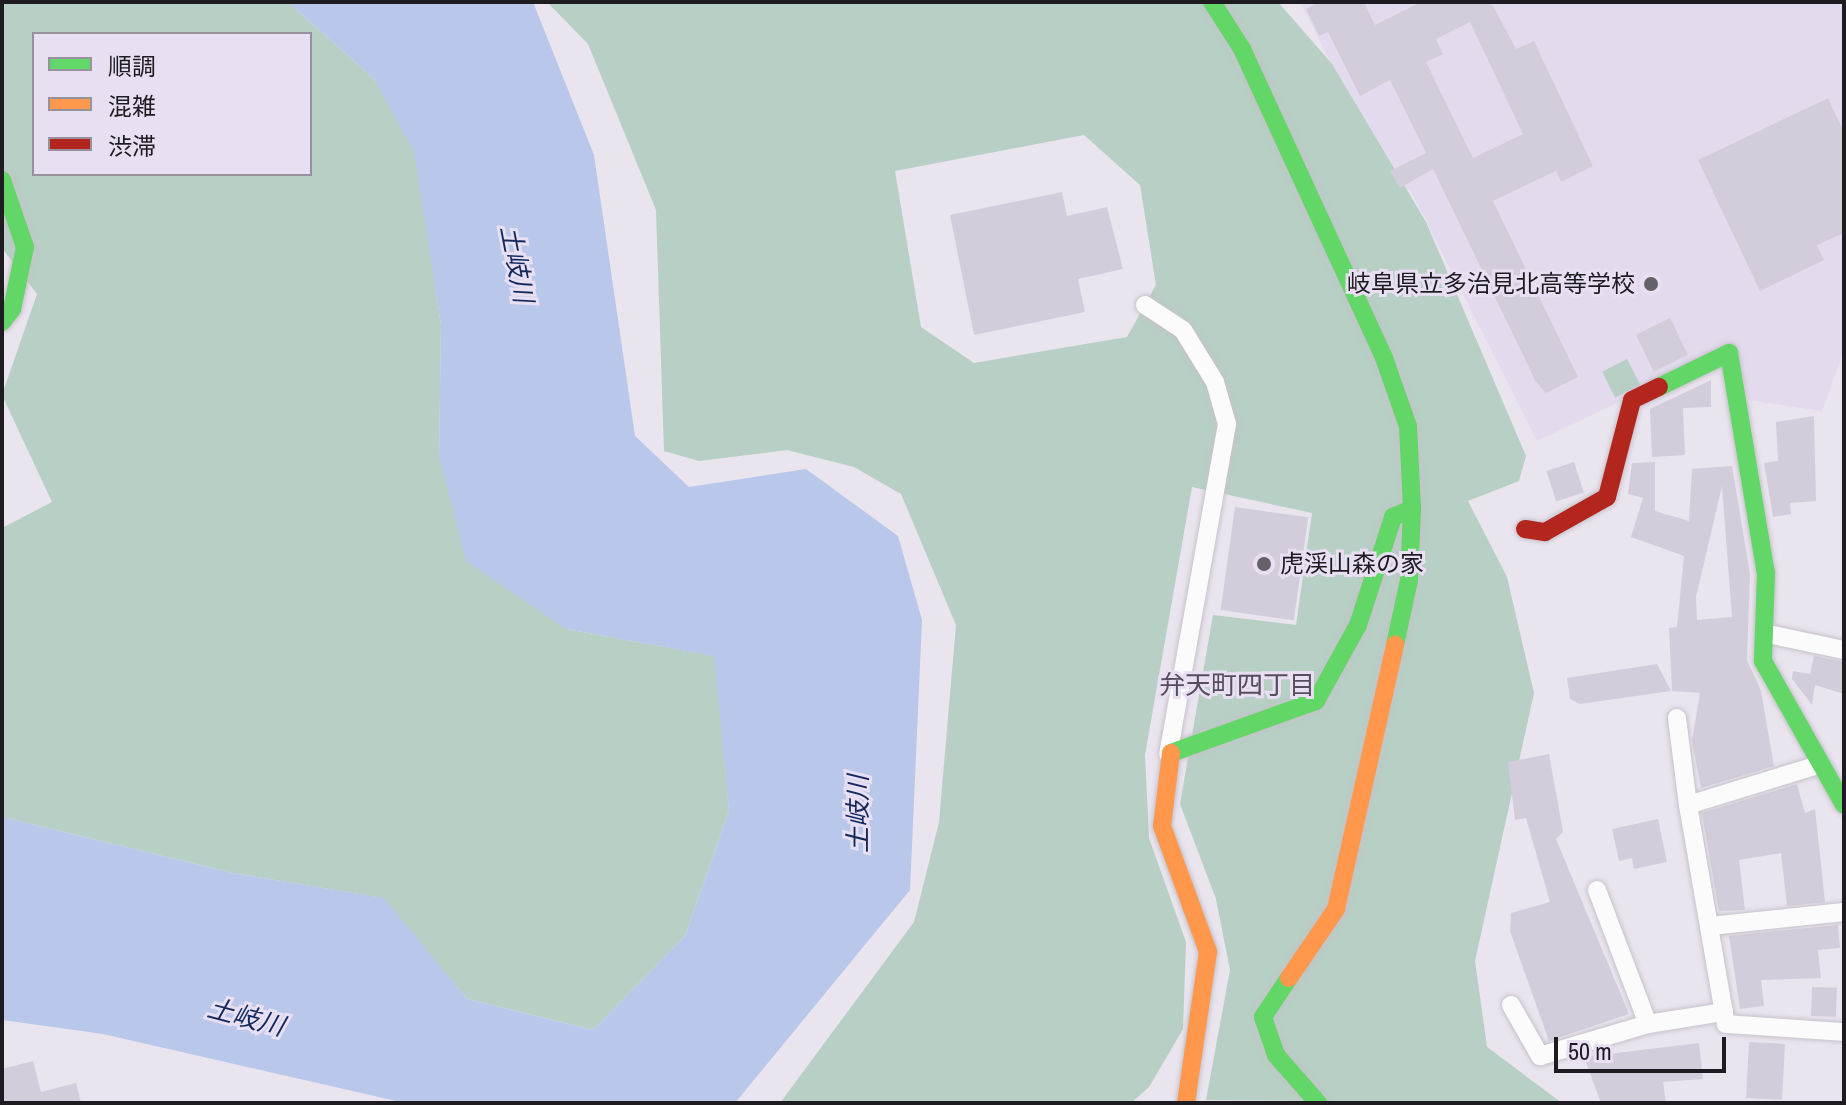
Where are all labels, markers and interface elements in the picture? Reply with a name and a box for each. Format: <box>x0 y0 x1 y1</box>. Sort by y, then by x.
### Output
legend <box>32 32 312 176</box>
text: 順調 <box>108 50 156 82</box>
text: 混雑 <box>108 90 156 122</box>
text: 渋滞 <box>108 130 156 162</box>
water label: 土岐川 <box>494 223 540 305</box>
place label: 岐阜県立多治見北高等学校 <box>1347 270 1635 298</box>
marker: 岐阜県立多治見北高等学校 <box>1642 275 1660 293</box>
place label: 虎渓山森の家 <box>1280 550 1424 578</box>
marker: 虎渓山森の家 <box>1255 555 1273 573</box>
district label: 弁天町四丁目 <box>1159 669 1315 701</box>
water label: 土岐川 <box>842 775 874 853</box>
water label: 土岐川 <box>204 992 288 1042</box>
scale bar <box>1558 1021 1730 1071</box>
text: 50 m <box>1568 1035 1612 1067</box>

